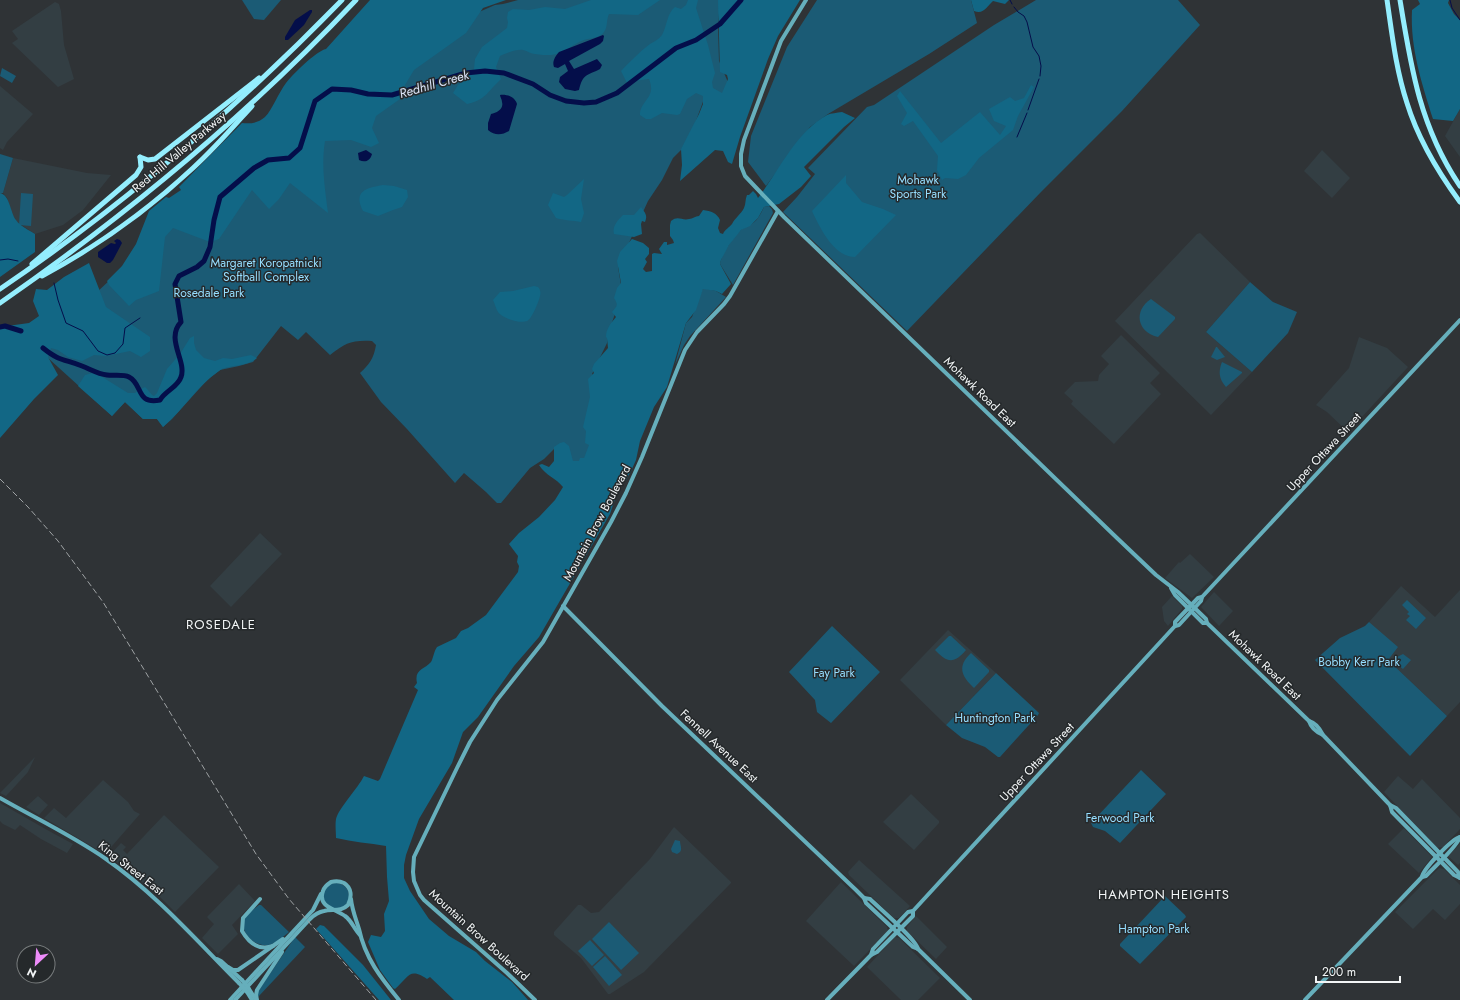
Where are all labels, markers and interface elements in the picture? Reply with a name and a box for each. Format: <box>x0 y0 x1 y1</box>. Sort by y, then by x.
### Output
water label: Redhill Creek <box>397 65 472 103</box>
street label: Red Hill Valley Parkway <box>128 107 230 197</box>
park label: Mohawk Sports Park <box>890 171 947 203</box>
park label: Margaret Koropatnicki Softball Complex <box>210 254 322 286</box>
park label: Rosedale Park <box>174 284 245 302</box>
street label: Mohawk Road East <box>940 353 1020 432</box>
street label: Upper Ottawa Street <box>1283 408 1366 496</box>
street label: Mountain Brow Boulevard <box>559 462 635 584</box>
district label: ROSEDALE <box>186 615 256 634</box>
street label: Mohawk Road East <box>1225 626 1305 705</box>
park label: Bobby Kerr Park <box>1318 653 1400 671</box>
park label: Fay Park <box>813 664 856 682</box>
street label: Fennell Avenue East <box>676 705 762 787</box>
park label: Huntington Park <box>954 709 1036 727</box>
street label: Upper Ottawa Street <box>996 718 1079 806</box>
park label: Ferwood Park <box>1085 809 1155 827</box>
street label: King Street East <box>94 837 168 899</box>
street label: Mountain Brow Boulevard <box>425 885 533 985</box>
district label: HAMPTON HEIGHTS <box>1098 885 1230 904</box>
park label: Hampton Park <box>1118 920 1190 938</box>
north arrow <box>16 944 56 984</box>
scale bar <box>1316 958 1400 984</box>
text: 200 m <box>1322 963 1356 981</box>
text: N <box>24 964 39 982</box>

